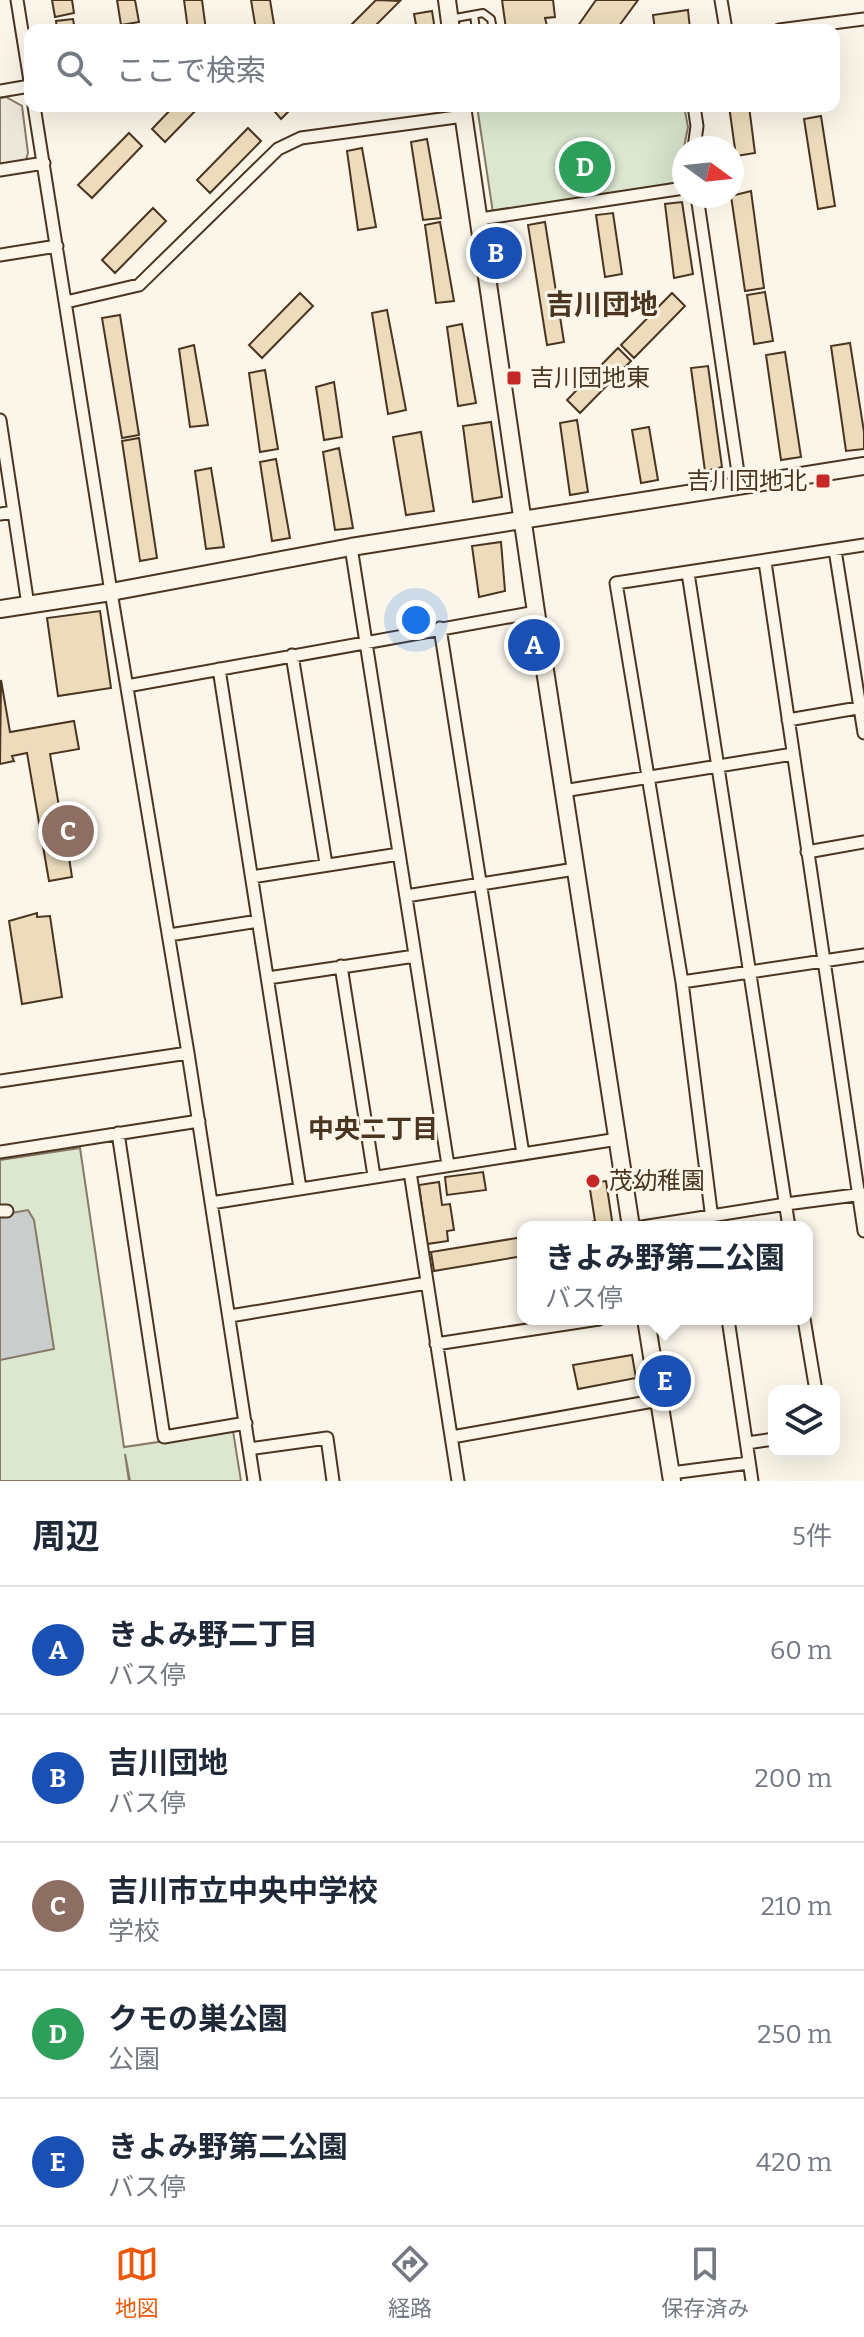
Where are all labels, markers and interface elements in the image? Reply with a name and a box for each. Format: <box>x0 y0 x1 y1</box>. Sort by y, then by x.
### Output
search box <box>24 24 840 112</box>
icon: search <box>52 46 96 90</box>
text: ここで検索 <box>116 53 266 89</box>
north arrow <box>672 136 744 208</box>
pin: D <box>559 137 611 197</box>
pin: B <box>470 223 522 283</box>
district label: 吉川団地 <box>546 288 658 321</box>
place label: 吉川団地東 <box>530 364 650 392</box>
marker: 吉川団地東 <box>505 369 523 387</box>
place label: 吉川団地北 <box>687 467 807 495</box>
marker: 吉川団地北 <box>814 472 832 490</box>
your location <box>396 600 436 640</box>
pin: A <box>508 615 560 675</box>
pin: C <box>42 801 94 861</box>
district label: 中央二丁目 <box>308 1114 438 1145</box>
place label: 茂幼稚園 <box>609 1167 705 1195</box>
marker: 茂幼稚園 <box>584 1172 602 1190</box>
popup <box>517 1221 813 1325</box>
text: きよみ野第二公園 <box>545 1240 785 1276</box>
text: バス停 <box>545 1283 623 1314</box>
pin: E <box>639 1351 691 1411</box>
map controls <box>768 1385 840 1457</box>
button: layers <box>768 1385 840 1457</box>
text: 周辺 <box>32 1516 100 1557</box>
text: 5件 <box>792 1521 832 1552</box>
text: きよみ野二丁目 <box>108 1617 318 1653</box>
text: A <box>49 1635 67 1666</box>
text: 60 m <box>770 1635 832 1666</box>
text: バス停 <box>108 1660 186 1691</box>
text: 吉川団地 <box>108 1745 228 1781</box>
text: B <box>50 1763 66 1794</box>
text: 200 m <box>755 1763 832 1794</box>
text: バス停 <box>108 1788 186 1819</box>
text: 吉川市立中央中学校 <box>108 1873 378 1909</box>
text: C <box>50 1891 66 1922</box>
text: 210 m <box>761 1891 832 1922</box>
text: 学校 <box>108 1916 160 1947</box>
text: クモの巣公園 <box>108 2001 288 2037</box>
text: D <box>49 2019 67 2050</box>
text: 250 m <box>757 2019 832 2050</box>
text: 公園 <box>108 2044 160 2075</box>
text: きよみ野第二公園 <box>108 2129 348 2165</box>
text: E <box>50 2147 66 2178</box>
text: 420 m <box>756 2147 832 2178</box>
text: バス停 <box>108 2172 186 2203</box>
tab: 地図 <box>115 2242 159 2322</box>
tab: 経路 <box>388 2242 432 2322</box>
tab: 保存済み <box>661 2242 749 2322</box>

